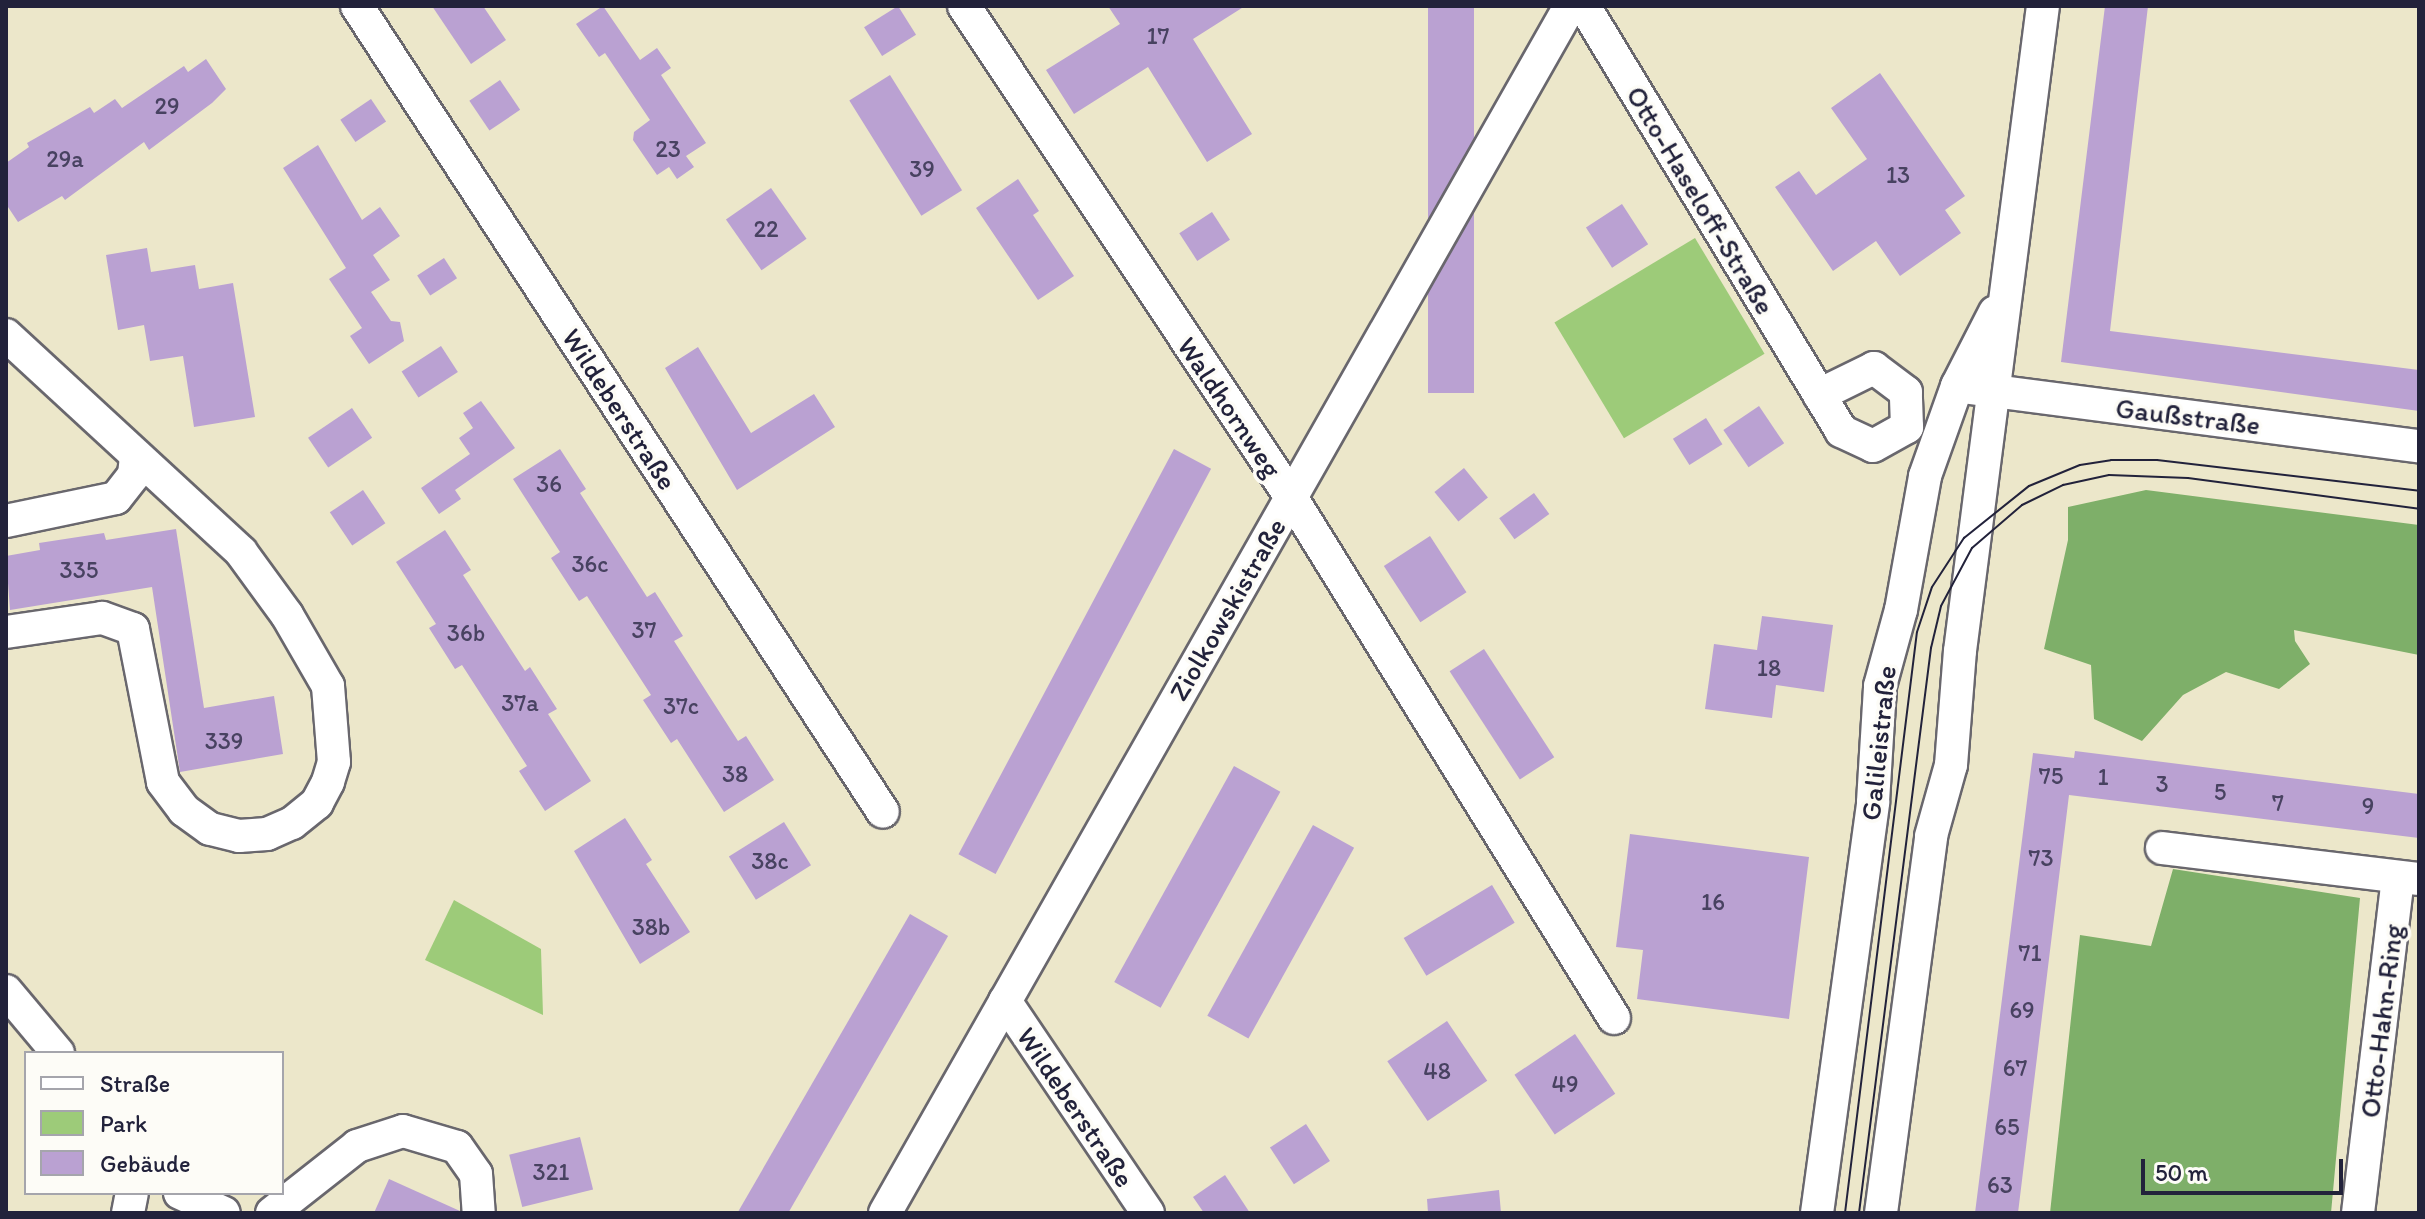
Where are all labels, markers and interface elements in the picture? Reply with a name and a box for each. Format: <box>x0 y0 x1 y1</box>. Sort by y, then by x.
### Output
house number: 17 <box>1146 22 1170 50</box>
street label: Otto-Haseloff-Straße <box>1619 80 1783 320</box>
house number: 29 <box>154 92 180 120</box>
house number: 23 <box>655 135 681 163</box>
house number: 29a <box>46 145 84 173</box>
house number: 39 <box>909 155 935 183</box>
house number: 13 <box>1886 161 1910 189</box>
house number: 22 <box>753 215 779 243</box>
street label: Wildeberstraße <box>555 322 685 496</box>
street label: Waldhornweg <box>1171 330 1289 484</box>
street label: Gaußstraße <box>2114 390 2262 442</box>
house number: 36 <box>536 470 562 498</box>
street label: Ziolkowskistraße <box>1161 512 1293 706</box>
house number: 36c <box>571 550 609 578</box>
house number: 335 <box>60 556 98 584</box>
house number: 37 <box>632 616 656 644</box>
house number: 36b <box>447 619 485 647</box>
house number: 18 <box>1757 654 1781 682</box>
street label: Galileistraße <box>1853 664 1903 822</box>
house number: 37a <box>501 689 539 717</box>
house number: 37c <box>663 692 699 720</box>
house number: 339 <box>205 727 243 755</box>
house number: 38 <box>722 760 748 788</box>
house number: 75 <box>2039 762 2063 790</box>
house number: 1 <box>2097 763 2109 791</box>
house number: 3 <box>2155 770 2169 798</box>
house number: 5 <box>2214 778 2226 806</box>
house number: 7 <box>2272 789 2284 817</box>
house number: 9 <box>2362 792 2374 820</box>
house number: 73 <box>2029 844 2053 872</box>
house number: 38c <box>751 847 789 875</box>
house number: 16 <box>1701 888 1725 916</box>
house number: 38b <box>632 913 670 941</box>
street label: Otto-Hahn-Ring <box>2352 922 2410 1120</box>
house number: 71 <box>2018 939 2042 967</box>
house number: 69 <box>2009 996 2035 1024</box>
street label: Wildeberstraße <box>1010 1021 1142 1193</box>
legend <box>24 1051 284 1195</box>
house number: 67 <box>2003 1054 2027 1082</box>
house number: 48 <box>1423 1057 1451 1085</box>
text: Straße <box>100 1069 170 1098</box>
house number: 49 <box>1552 1070 1578 1098</box>
text: Park <box>100 1109 147 1138</box>
house number: 65 <box>1994 1113 2020 1141</box>
scale bar <box>2145 1143 2347 1193</box>
text: Gebäude <box>100 1149 191 1178</box>
house number: 321 <box>533 1158 569 1186</box>
text: 50 m <box>2155 1158 2208 1187</box>
house number: 63 <box>1987 1171 2013 1199</box>

